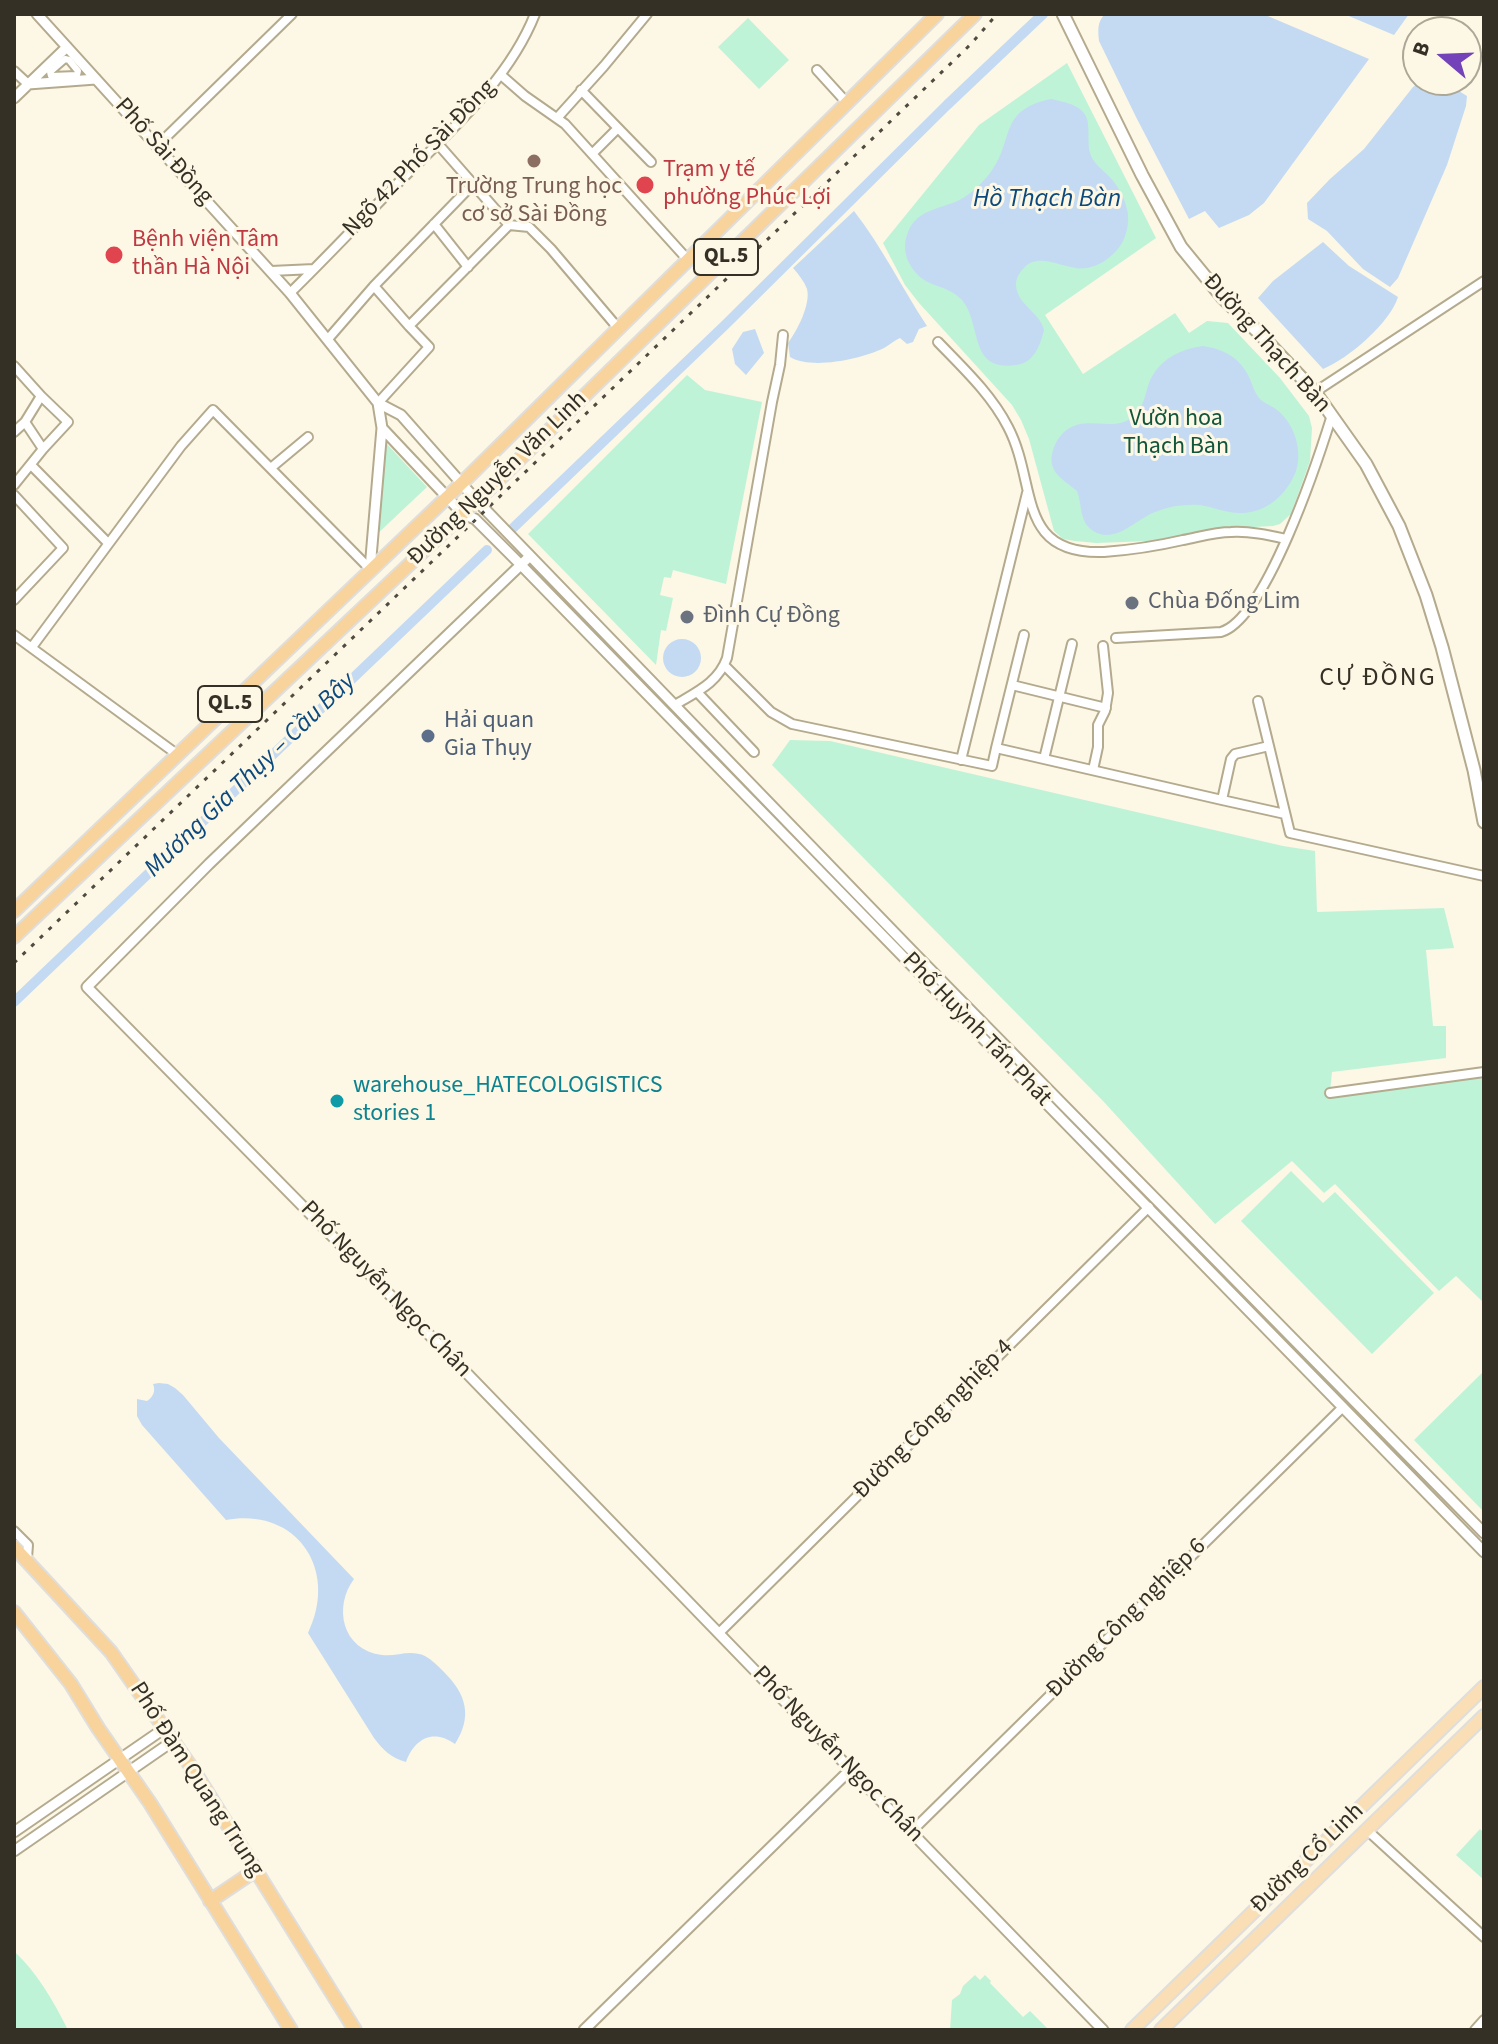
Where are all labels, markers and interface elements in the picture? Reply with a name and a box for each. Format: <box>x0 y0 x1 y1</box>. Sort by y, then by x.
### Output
north arrow <box>1402 16 1482 96</box>
text: B <box>1404 37 1438 60</box>
street label: Ngõ 42 Phố Sài Đồng <box>338 74 502 244</box>
street label: Phố Sài Đồng <box>108 93 218 211</box>
marker: Trường Trung học cơ sở Sài Đồng <box>525 152 543 170</box>
place label: Trạm y tế phường Phúc Lợi <box>663 157 831 213</box>
place label: Trường Trung học cơ sở Sài Đồng <box>446 174 622 230</box>
marker: Trạm y tế phường Phúc Lợi <box>634 174 656 196</box>
water label: Hồ Thạch Bàn <box>973 184 1121 216</box>
place label: Bệnh viện Tâm thần Hà Nội <box>132 227 279 283</box>
road number: QL.5 <box>694 239 758 275</box>
marker: Bệnh viện Tâm thần Hà Nội <box>103 244 125 266</box>
street label: Đường Thạch Bàn <box>1196 268 1336 420</box>
street label: Đường Nguyễn Văn Linh <box>402 386 594 572</box>
park label: Vườn hoa Thạch Bàn <box>1123 406 1229 462</box>
place label: Chùa Đống Lim <box>1148 589 1300 617</box>
marker: Chùa Đống Lim <box>1123 594 1141 612</box>
place label: Đình Cự Đồng <box>703 603 840 631</box>
marker: Đình Cự Đồng <box>678 608 696 626</box>
district label: CỰ ĐỒNG <box>1319 663 1437 695</box>
water label: Mương Gia Thụy – Cầu Bây <box>139 667 363 885</box>
road number: QL.5 <box>198 686 262 722</box>
place label: Hải quan Gia Thụy <box>444 708 534 764</box>
marker: Hải quan Gia Thụy <box>419 727 437 745</box>
street label: Phố Huỳnh Tấn Phát <box>895 947 1057 1113</box>
place label: warehouse_HATECOLOGISTICS stories 1 <box>353 1073 663 1129</box>
marker: warehouse_HATECOLOGISTICS stories 1 <box>328 1092 346 1110</box>
street label: Phố Nguyễn Ngọc Chân <box>293 1196 477 1384</box>
street label: Đường Công nghiệp 4 <box>848 1334 1020 1506</box>
street label: Đường Công nghiệp 6 <box>1041 1533 1213 1705</box>
street label: Phố Nguyễn Ngọc Chân <box>745 1661 929 1849</box>
street label: Phố Đàm Quang Trung <box>122 1677 270 1883</box>
street label: Đường Cổ Linh <box>1245 1798 1371 1920</box>

